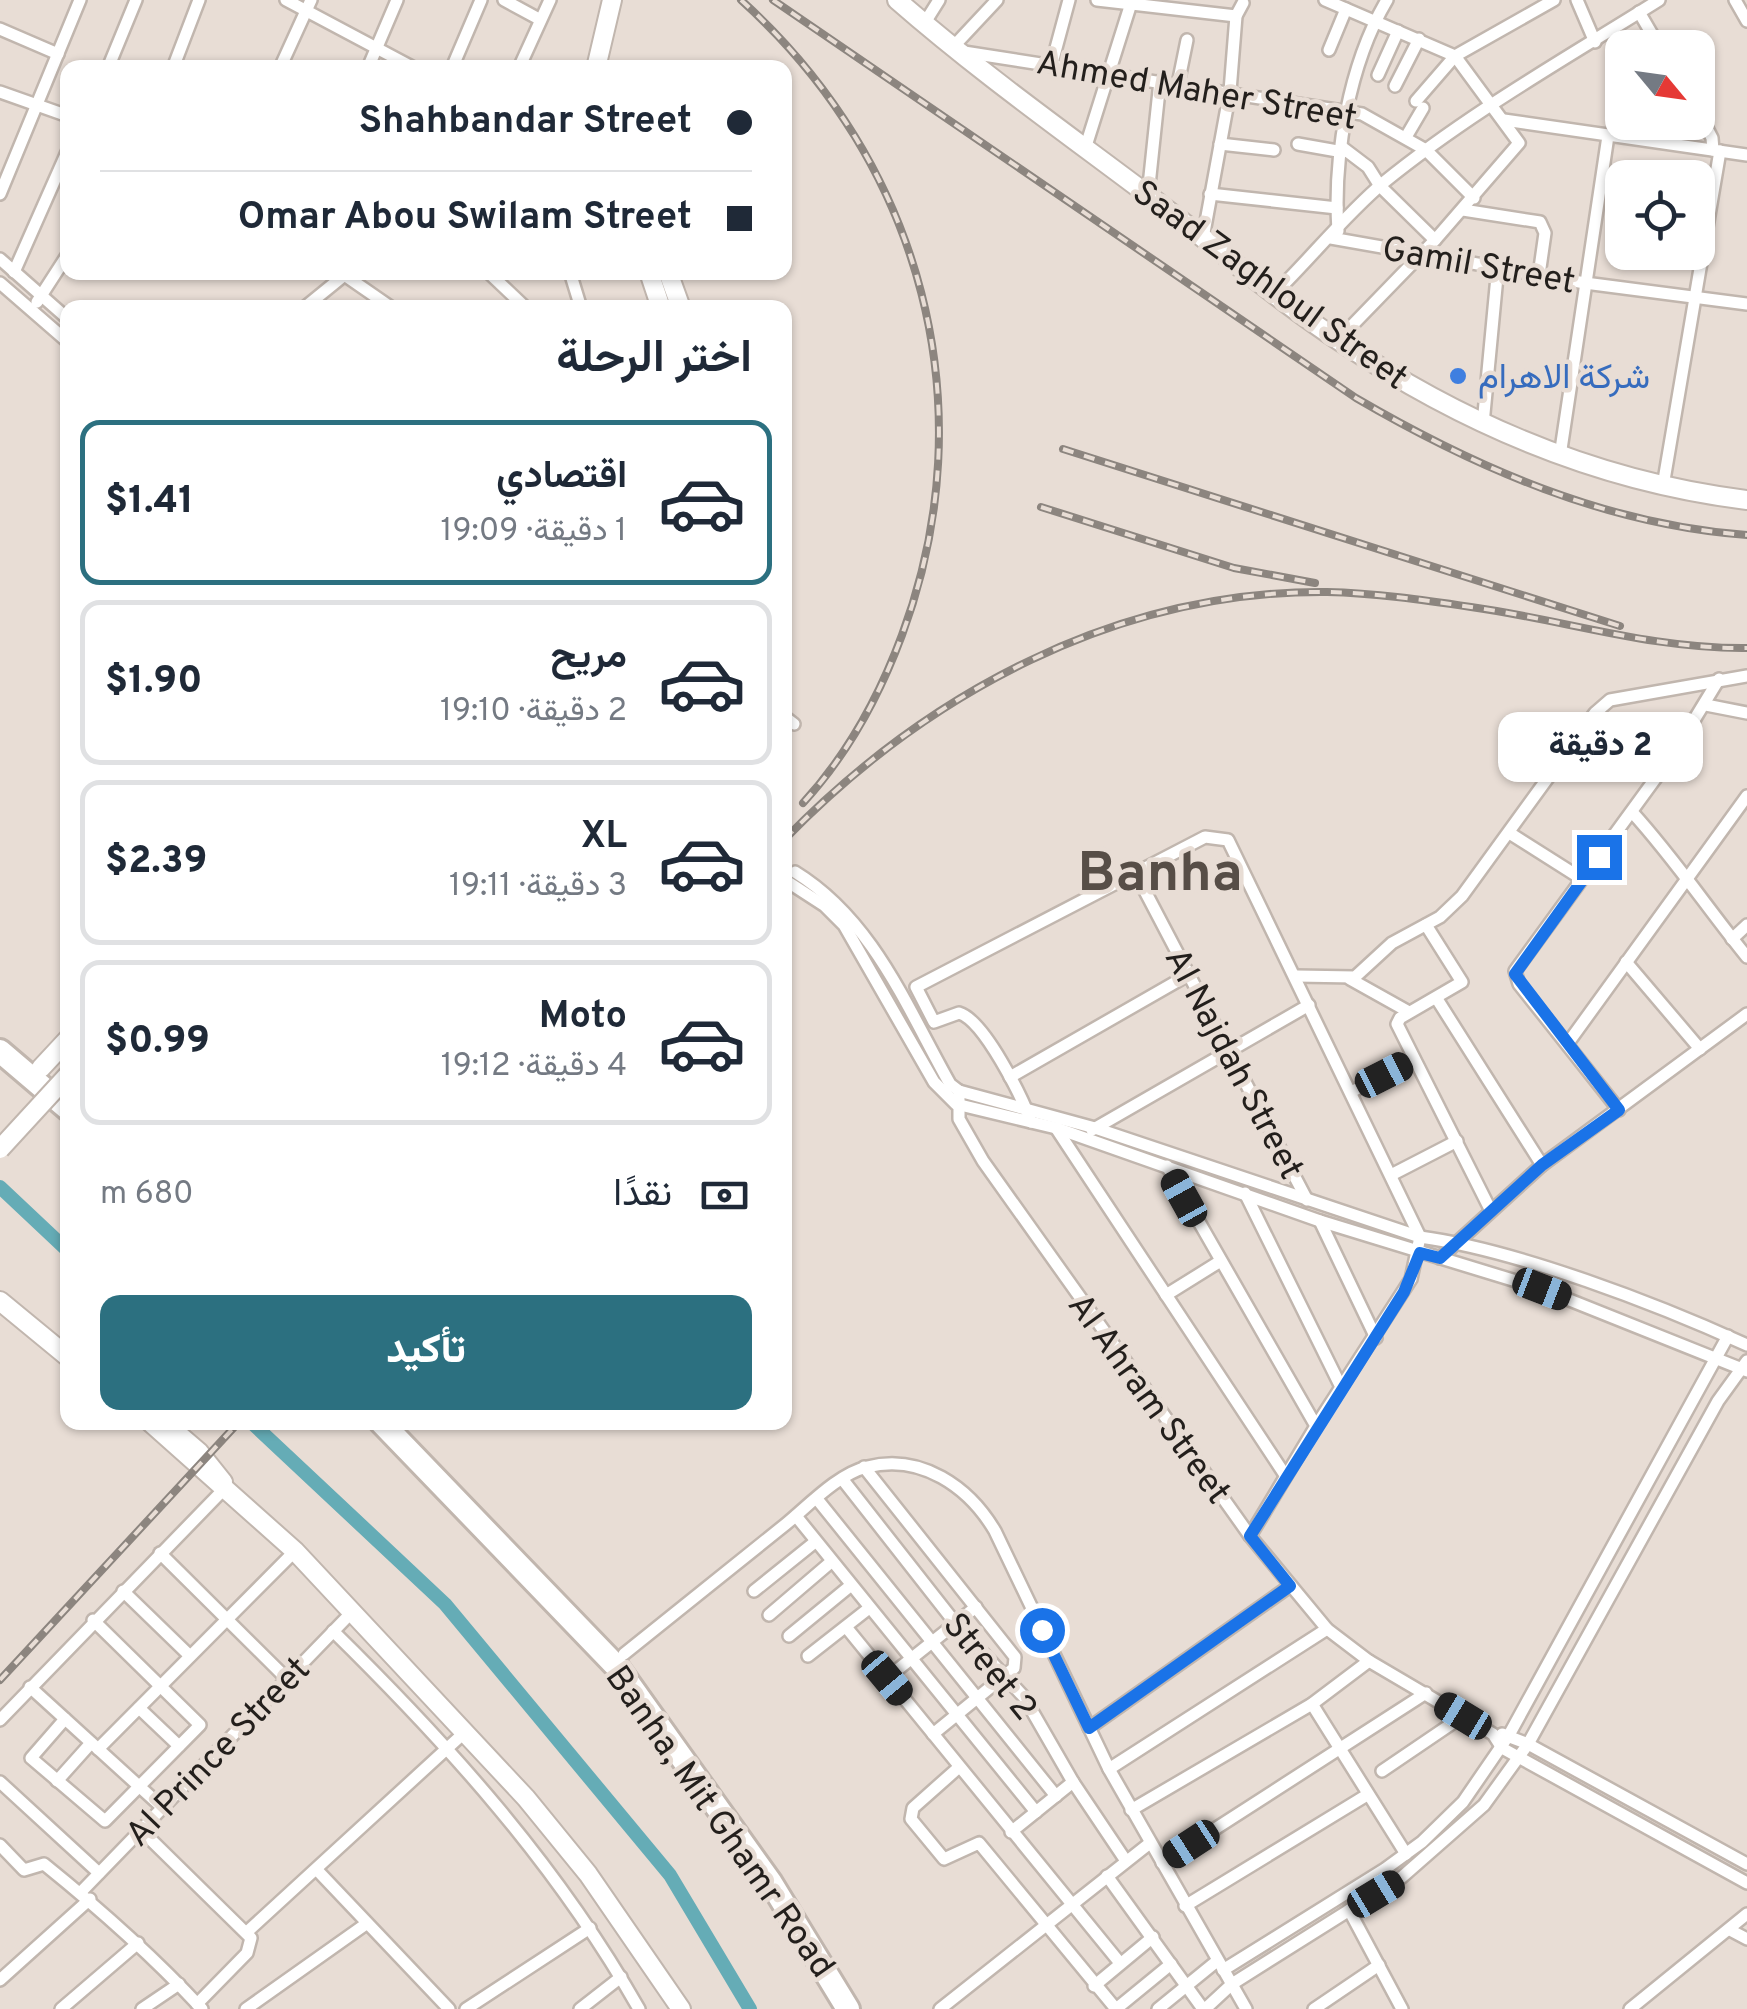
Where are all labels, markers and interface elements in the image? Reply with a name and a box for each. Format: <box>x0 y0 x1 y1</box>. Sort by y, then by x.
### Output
north arrow <box>1605 30 1715 140</box>
map controls <box>1605 30 1715 270</box>
street label: Ahmed Maher Street <box>1033 42 1360 142</box>
text: Shahbandar Street <box>359 98 692 147</box>
button: locate <box>1605 160 1715 270</box>
street label: Saad Zaghloul Street <box>1123 172 1416 401</box>
text: Omar Abou Swilam Street <box>238 194 692 243</box>
street label: Gamil Street <box>1379 228 1578 306</box>
text: اختر الرحلة <box>556 331 752 388</box>
place label: شركة الاهرام <box>1478 357 1650 401</box>
marker: شركة الاهرام <box>1447 365 1469 387</box>
text: اقتصادي <box>496 453 627 502</box>
icon: car <box>657 458 747 548</box>
text: $1.41 <box>105 478 194 527</box>
text: 1 دقيقة · 19:09 <box>441 512 627 552</box>
text: مريح <box>551 633 627 682</box>
icon: car <box>657 638 747 728</box>
text: $1.90 <box>105 658 203 707</box>
text: 2 دقيقة · 19:10 <box>440 692 627 732</box>
callout: 2 دقيقة <box>1496 712 1702 782</box>
text: 2 دقيقة <box>1549 727 1652 767</box>
text: XL <box>580 813 627 862</box>
icon: car <box>657 818 747 908</box>
route end <box>1577 835 1622 880</box>
text: $2.39 <box>105 838 207 887</box>
district label: Banha <box>1077 841 1243 911</box>
text: 3 دقيقة · 19:11 <box>449 867 627 907</box>
street label: Al Najdah Street <box>1153 941 1312 1188</box>
text: Moto <box>539 993 627 1042</box>
icon: car <box>657 998 747 1088</box>
text: $0.99 <box>105 1018 210 1067</box>
text: 4 دقيقة · 19:12 <box>441 1047 627 1087</box>
car <box>1350 1048 1418 1102</box>
car <box>1156 1164 1212 1232</box>
icon: cash <box>697 1168 752 1223</box>
text: نقدًا <box>613 1171 672 1220</box>
text: 680 m <box>100 1175 194 1215</box>
car <box>1509 1264 1575 1314</box>
street label: Al Ahram Street <box>1056 1286 1239 1514</box>
button: تأكيد <box>100 1295 752 1410</box>
street label: Street 2 <box>932 1605 1045 1731</box>
route start <box>1020 1608 1065 1653</box>
car <box>856 1645 918 1711</box>
street label: Al Prince Street <box>118 1649 321 1857</box>
street label: Banha, Mit Ghamr Road <box>594 1658 843 1987</box>
car <box>1430 1688 1496 1744</box>
car <box>1158 1815 1224 1873</box>
car <box>1343 1866 1409 1922</box>

